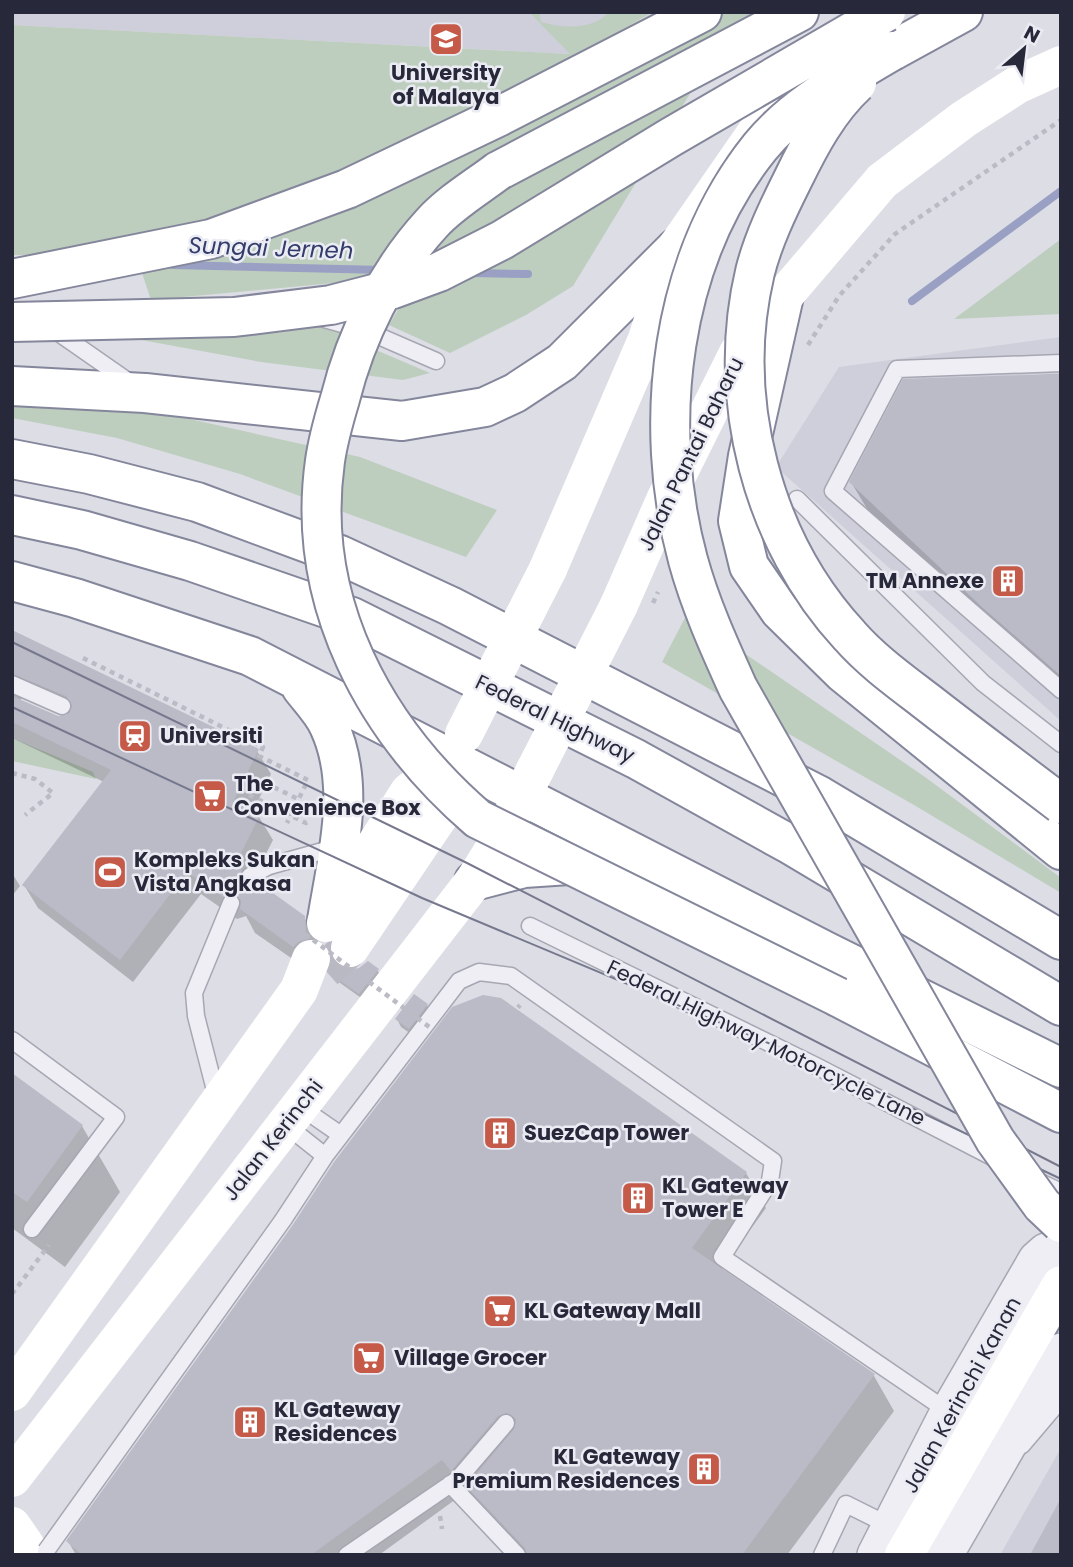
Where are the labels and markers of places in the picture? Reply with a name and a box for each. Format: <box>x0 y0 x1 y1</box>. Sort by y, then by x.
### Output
school or university icon: University of Malaya <box>427 20 465 58</box>
place label: University of Malaya <box>391 58 502 111</box>
building icon: TM Annexe <box>989 562 1027 600</box>
place label: TM Annexe <box>866 566 984 595</box>
station icon: Universiti <box>116 717 154 755</box>
place label: Universiti <box>160 721 263 750</box>
place label: The Convenience Box <box>234 769 421 822</box>
supermarket icon: The Convenience Box <box>191 777 229 815</box>
place label: Kompleks Sukan Vista Angkasa <box>134 845 315 898</box>
sports icon: Kompleks Sukan Vista Angkasa <box>91 853 129 891</box>
building icon: SuezCap Tower <box>481 1114 519 1152</box>
place label: SuezCap Tower <box>524 1118 689 1147</box>
place label: KL Gateway Tower E <box>662 1171 789 1224</box>
building icon: KL Gateway Tower E <box>619 1179 657 1217</box>
supermarket icon: KL Gateway Mall <box>481 1292 519 1330</box>
place label: KL Gateway Mall <box>524 1296 701 1325</box>
supermarket icon: Village Grocer <box>350 1339 388 1377</box>
place label: Village Grocer <box>394 1343 547 1372</box>
place label: KL Gateway Residences <box>274 1395 401 1448</box>
building icon: KL Gateway Residences <box>231 1403 269 1441</box>
place label: KL Gateway Premium Residences <box>452 1442 681 1495</box>
building icon: KL Gateway Premium Residences <box>685 1450 723 1488</box>

